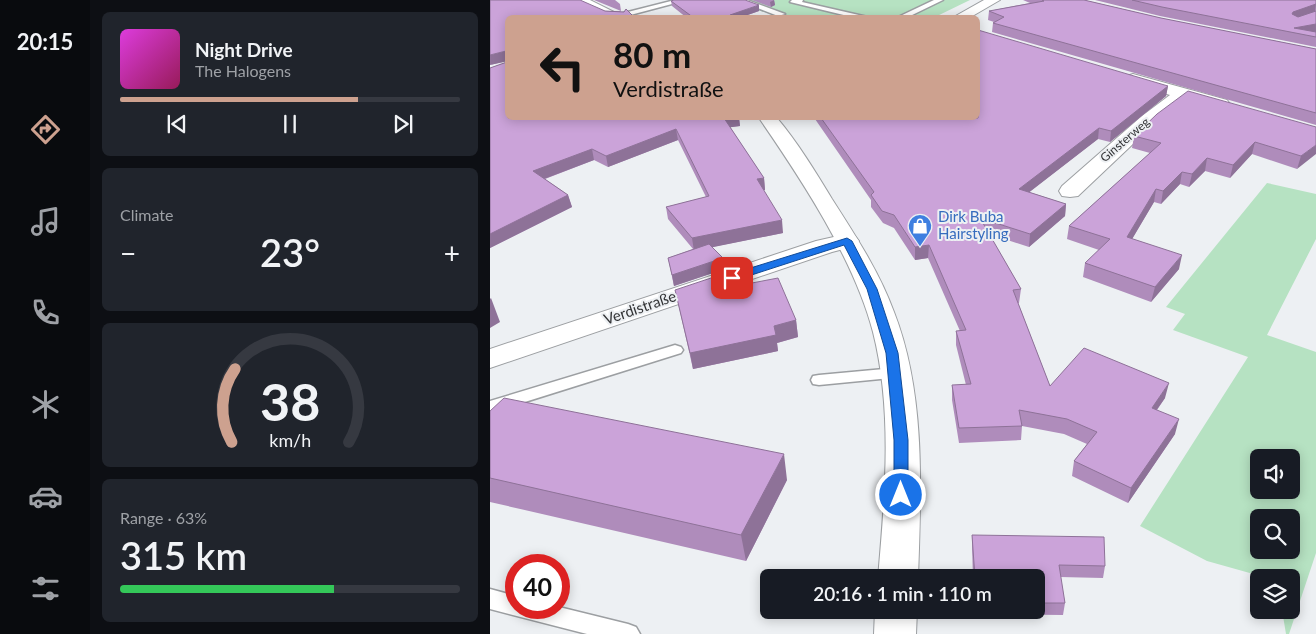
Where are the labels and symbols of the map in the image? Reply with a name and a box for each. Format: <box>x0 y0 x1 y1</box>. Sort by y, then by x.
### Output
street label: Ginsterweg <box>1097 114 1152 165</box>
place label: Dirk Buba Hairstyling <box>938 207 1009 242</box>
shop icon: Dirk Buba Hairstyling <box>907 213 933 247</box>
pin <box>711 257 753 299</box>
street label: Verdistraße <box>601 286 678 328</box>
position arrow <box>874 468 926 520</box>
speed limit sign: 40 <box>505 554 570 619</box>

